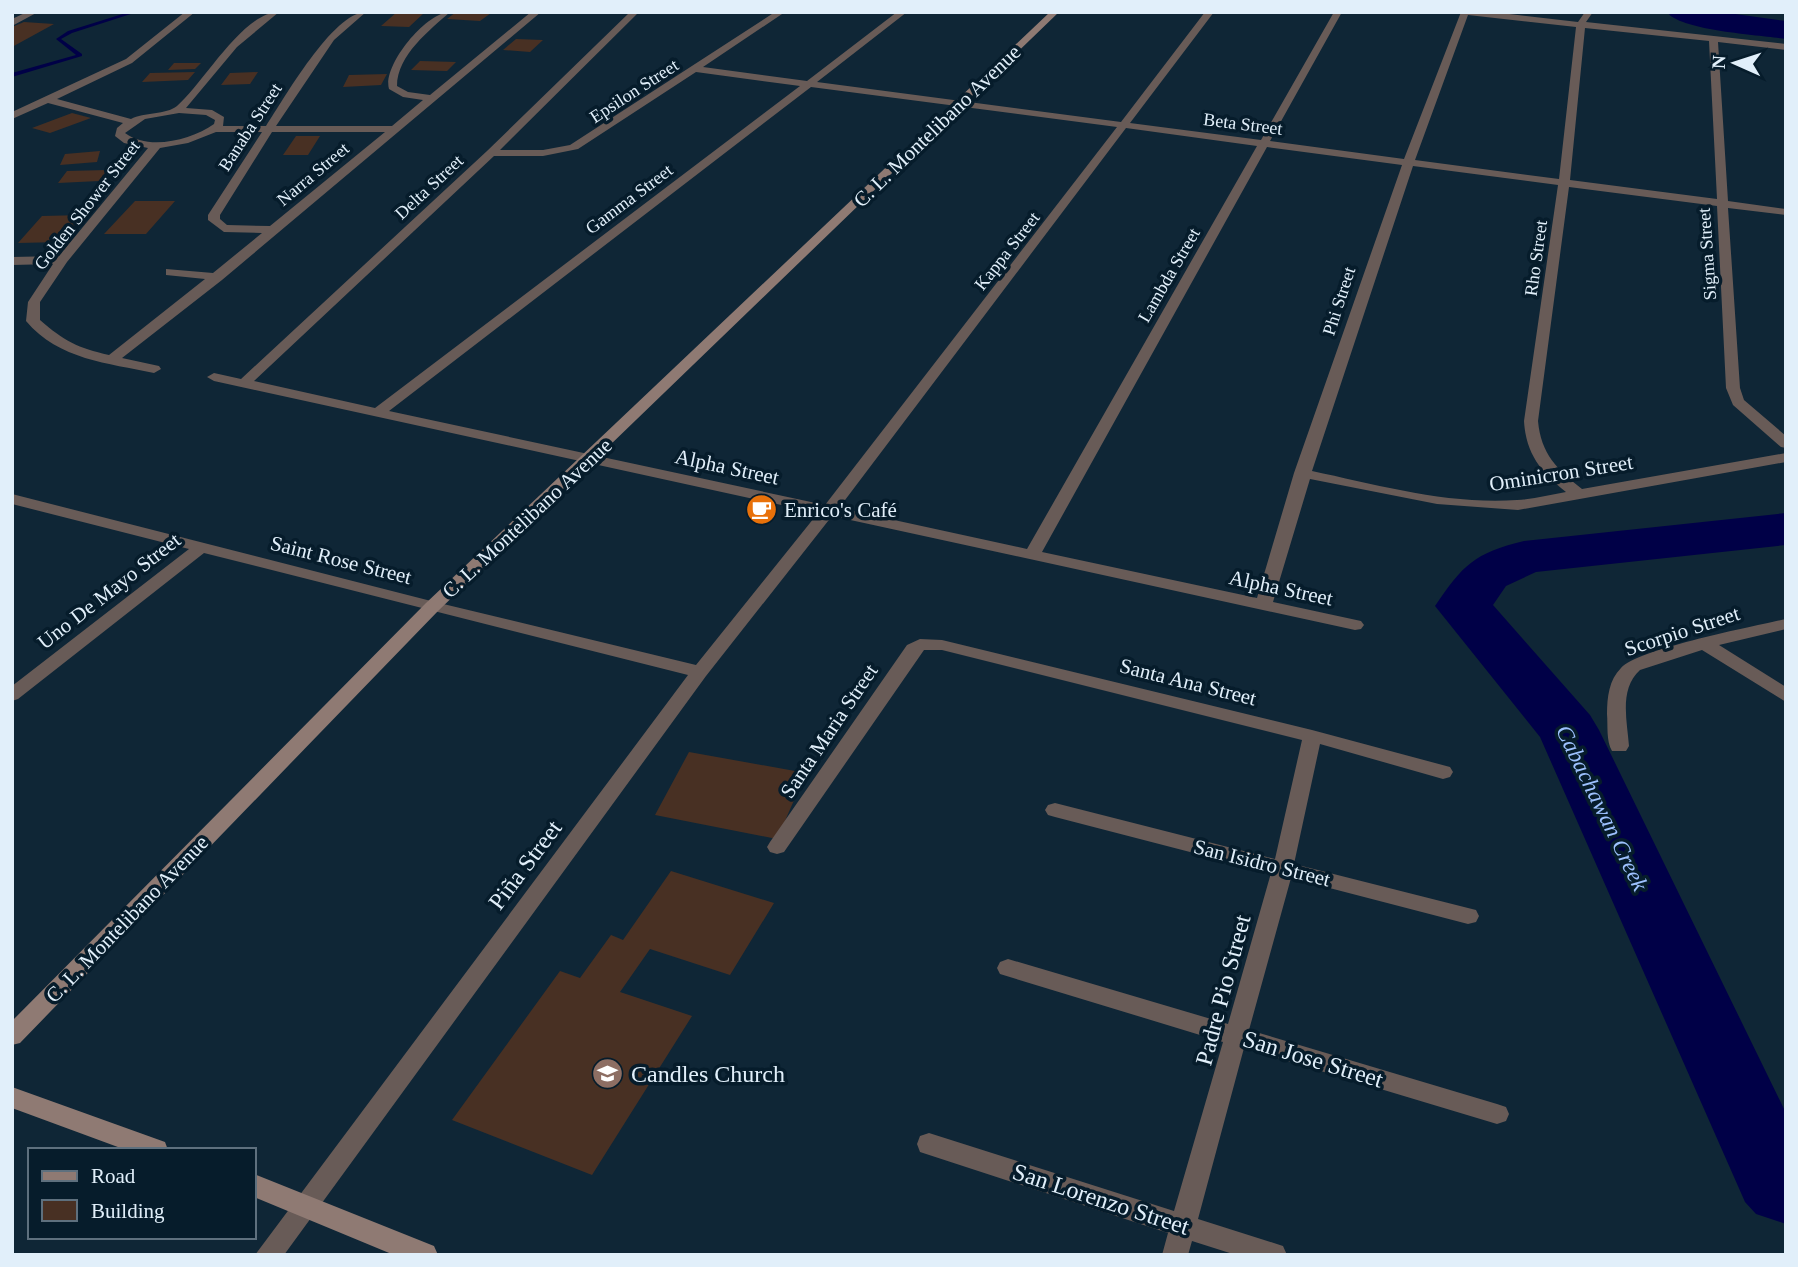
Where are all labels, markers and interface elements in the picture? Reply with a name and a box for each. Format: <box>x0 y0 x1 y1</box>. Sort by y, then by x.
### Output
north arrow <box>1700 28 1770 98</box>
street label: C. L. Montelibano Avenue <box>848 40 1026 212</box>
text: N <box>1708 54 1729 70</box>
street label: Epsilon Street <box>586 55 682 127</box>
street label: Banaba Street <box>214 79 286 175</box>
street label: Beta Street <box>1202 109 1284 139</box>
street label: Golden Shower Street <box>30 136 144 274</box>
street label: Narra Street <box>273 138 353 210</box>
street label: Delta Street <box>391 151 467 223</box>
street label: Gamma Street <box>582 160 676 238</box>
street label: Sigma Street <box>1694 207 1720 301</box>
street label: Kappa Street <box>970 208 1044 294</box>
street label: Rho Street <box>1521 219 1551 297</box>
street label: Lambda Street <box>1134 224 1204 326</box>
street label: Phi Street <box>1319 264 1359 338</box>
street label: C. L. Montelibano Avenue <box>437 433 617 603</box>
street label: Alpha Street <box>673 444 781 490</box>
street label: Ominicron Street <box>1487 450 1635 496</box>
cafe icon: Enrico's Café <box>744 493 778 527</box>
place label: Enrico's Café <box>784 498 897 522</box>
street label: Uno De Mayo Street <box>33 528 185 654</box>
street label: Saint Rose Street <box>268 531 414 589</box>
street label: Alpha Street <box>1227 565 1335 611</box>
street label: Scorpio Street <box>1621 601 1743 661</box>
street label: Santa Ana Street <box>1117 653 1259 711</box>
street label: Santa Maria Street <box>775 659 883 802</box>
water label: Cabachawan Creek <box>1551 721 1653 896</box>
street label: Piña Street <box>483 815 567 915</box>
street label: C. L. Montelibano Avenue <box>41 830 213 1008</box>
street label: San Isidro Street <box>1191 834 1333 892</box>
street label: Padre Pio Street <box>1190 912 1256 1068</box>
street label: San Jose Street <box>1240 1025 1387 1093</box>
school or university icon: Candles Church <box>591 1057 625 1091</box>
place label: Candles Church <box>631 1061 785 1087</box>
legend <box>28 1148 256 1239</box>
street label: San Lorenzo Street <box>1010 1158 1193 1240</box>
text: Road <box>91 1164 136 1188</box>
text: Building <box>91 1199 165 1223</box>

